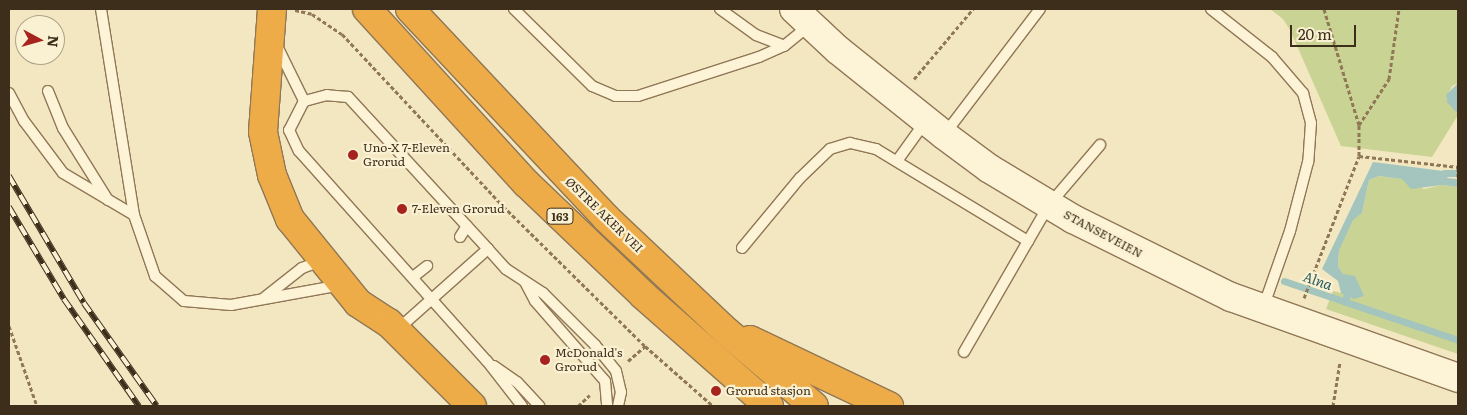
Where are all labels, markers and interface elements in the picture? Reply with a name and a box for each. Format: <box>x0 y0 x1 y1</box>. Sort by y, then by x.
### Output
north arrow <box>15 15 65 65</box>
scale bar <box>1292 15 1358 47</box>
text: 20 m <box>1298 22 1332 45</box>
text: N <box>43 35 64 48</box>
place label: Uno-X 7-Eleven Grorud <box>363 141 450 169</box>
marker: Uno-X 7-Eleven Grorud <box>347 149 359 161</box>
street label: ØSTRE AKER VEI <box>562 175 646 255</box>
place label: 7-Eleven Grorud <box>412 202 505 216</box>
marker: 7-Eleven Grorud <box>396 203 408 215</box>
street label: STANSEVEIEN <box>1061 207 1145 261</box>
road number: 163 <box>546 208 574 225</box>
water label: Alna <box>1301 267 1335 293</box>
place label: McDonald's Grorud <box>555 346 622 374</box>
marker: McDonald's Grorud <box>539 354 551 366</box>
place label: Grorud stasjon <box>726 384 811 398</box>
marker: Grorud stasjon <box>710 385 722 397</box>

